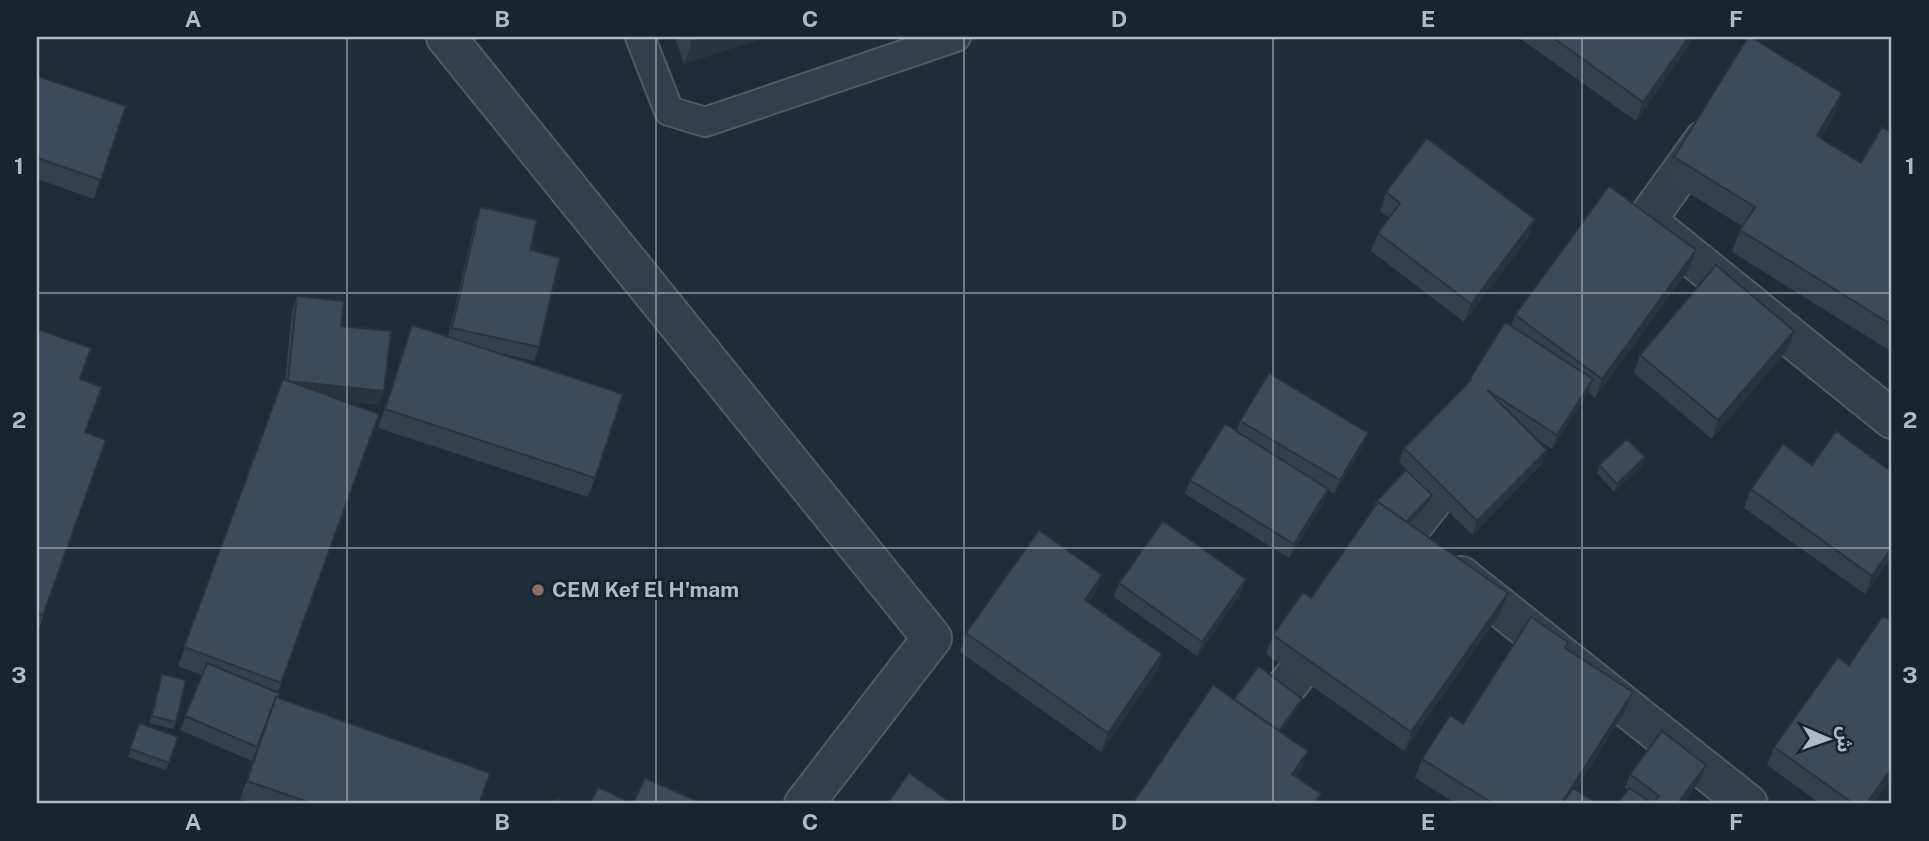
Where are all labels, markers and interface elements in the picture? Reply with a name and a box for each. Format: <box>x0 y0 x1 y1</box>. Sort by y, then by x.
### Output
text: A <box>185 5 202 32</box>
text: B <box>494 5 510 32</box>
text: C <box>802 5 818 32</box>
text: D <box>1111 5 1127 32</box>
text: E <box>1421 5 1435 32</box>
text: F <box>1729 5 1743 32</box>
text: 1 <box>14 152 24 179</box>
text: 1 <box>1905 152 1915 179</box>
text: 2 <box>12 406 26 433</box>
text: 2 <box>1903 406 1917 433</box>
place label: CEM Kef El H'mam <box>552 577 739 602</box>
marker: CEM Kef El H'mam <box>530 582 546 598</box>
text: 3 <box>11 661 27 688</box>
text: 3 <box>1902 661 1918 688</box>
north arrow <box>1792 704 1862 774</box>
text: ش <box>1834 726 1856 753</box>
text: A <box>185 808 202 835</box>
text: B <box>494 808 510 835</box>
text: C <box>802 808 818 835</box>
text: D <box>1111 808 1127 835</box>
text: E <box>1421 808 1435 835</box>
text: F <box>1729 808 1743 835</box>

